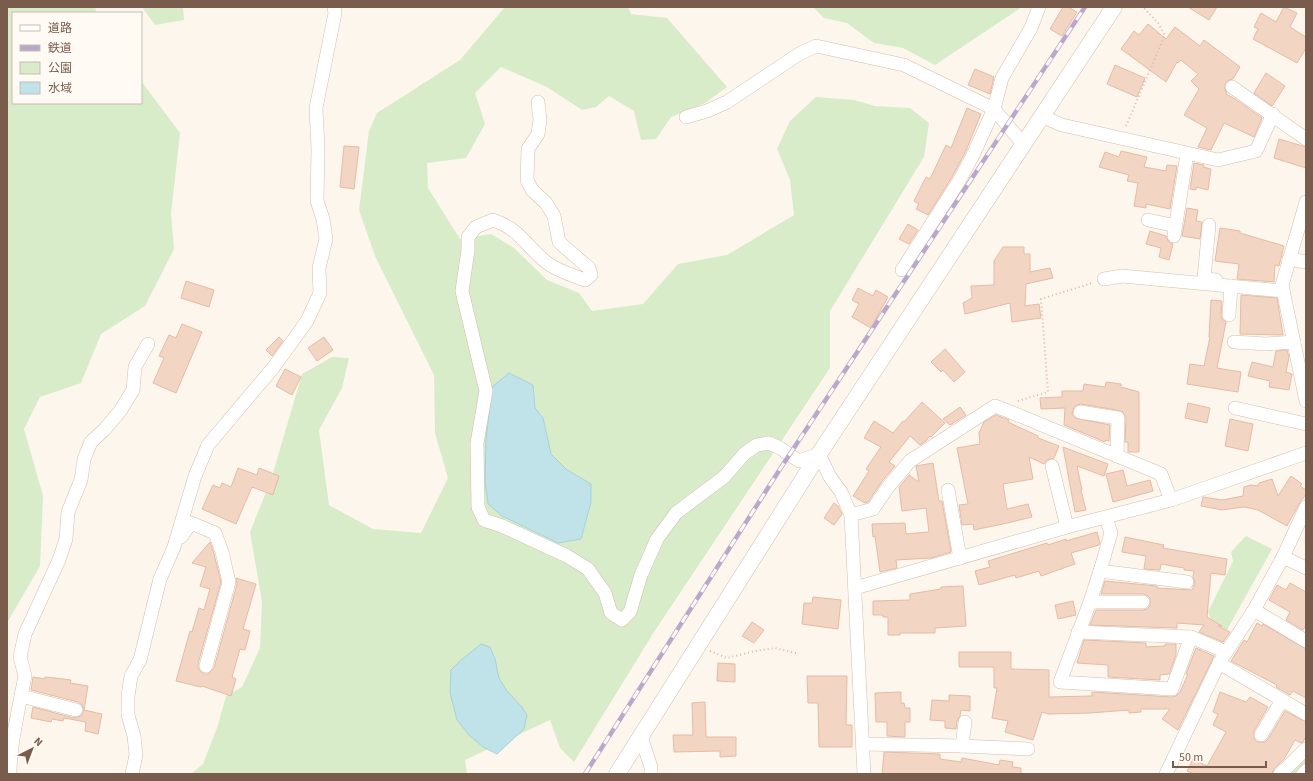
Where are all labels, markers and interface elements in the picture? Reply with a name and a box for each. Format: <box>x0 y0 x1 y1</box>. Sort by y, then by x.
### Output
legend <box>12 12 142 104</box>
text: 道路 <box>48 20 72 37</box>
text: 鉄道 <box>48 40 72 57</box>
text: 公園 <box>48 60 72 77</box>
text: 水域 <box>48 80 72 97</box>
north arrow <box>12 729 52 769</box>
text: N <box>31 734 46 750</box>
scale bar <box>1173 743 1266 769</box>
text: 50 m <box>1179 749 1203 766</box>

